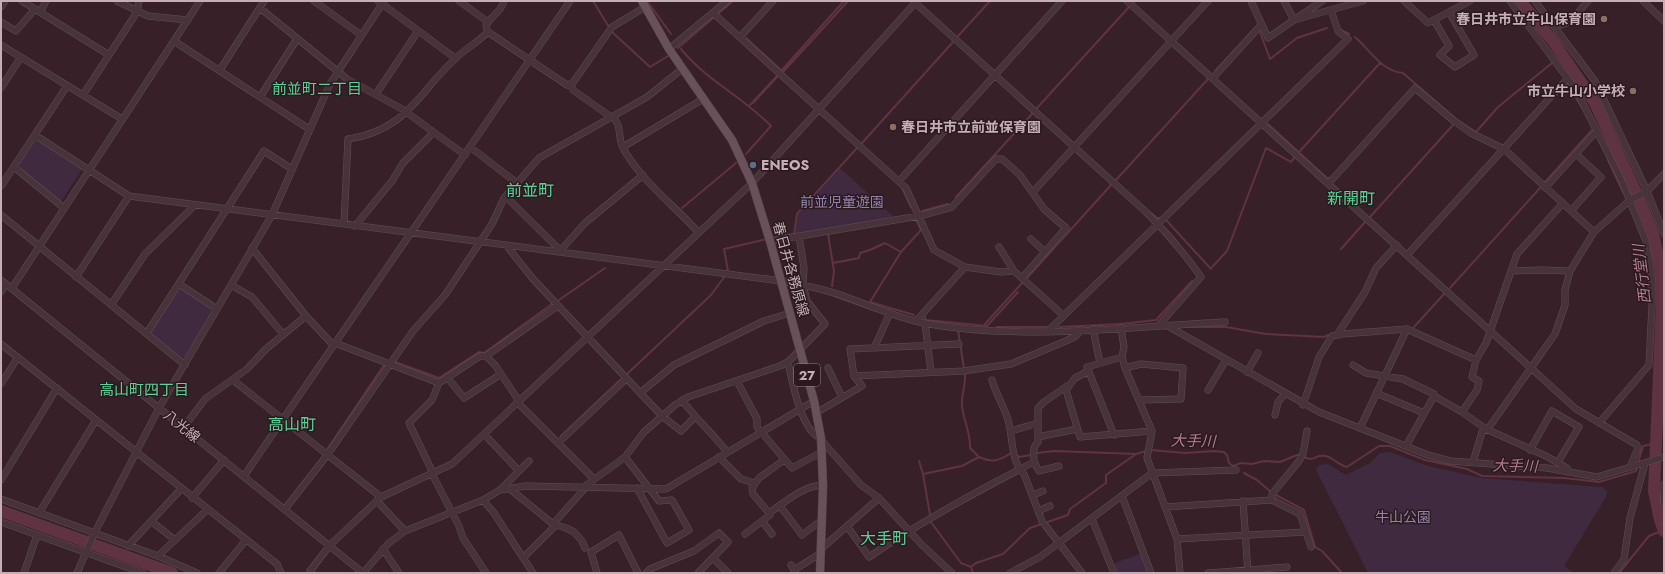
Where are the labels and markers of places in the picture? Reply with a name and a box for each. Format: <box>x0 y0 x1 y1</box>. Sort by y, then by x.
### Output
place label: 春日井市立牛山保育園 <box>1456 9 1596 29</box>
marker: 春日井市立牛山保育園 <box>1599 14 1609 24</box>
place label: 市立牛山小学校 <box>1527 81 1625 101</box>
marker: 市立牛山小学校 <box>1628 86 1638 96</box>
place label: 春日井市立前並保育園 <box>901 117 1041 137</box>
marker: 春日井市立前並保育園 <box>888 122 898 132</box>
place label: ENEOS <box>761 155 809 175</box>
marker: ENEOS <box>748 160 758 170</box>

